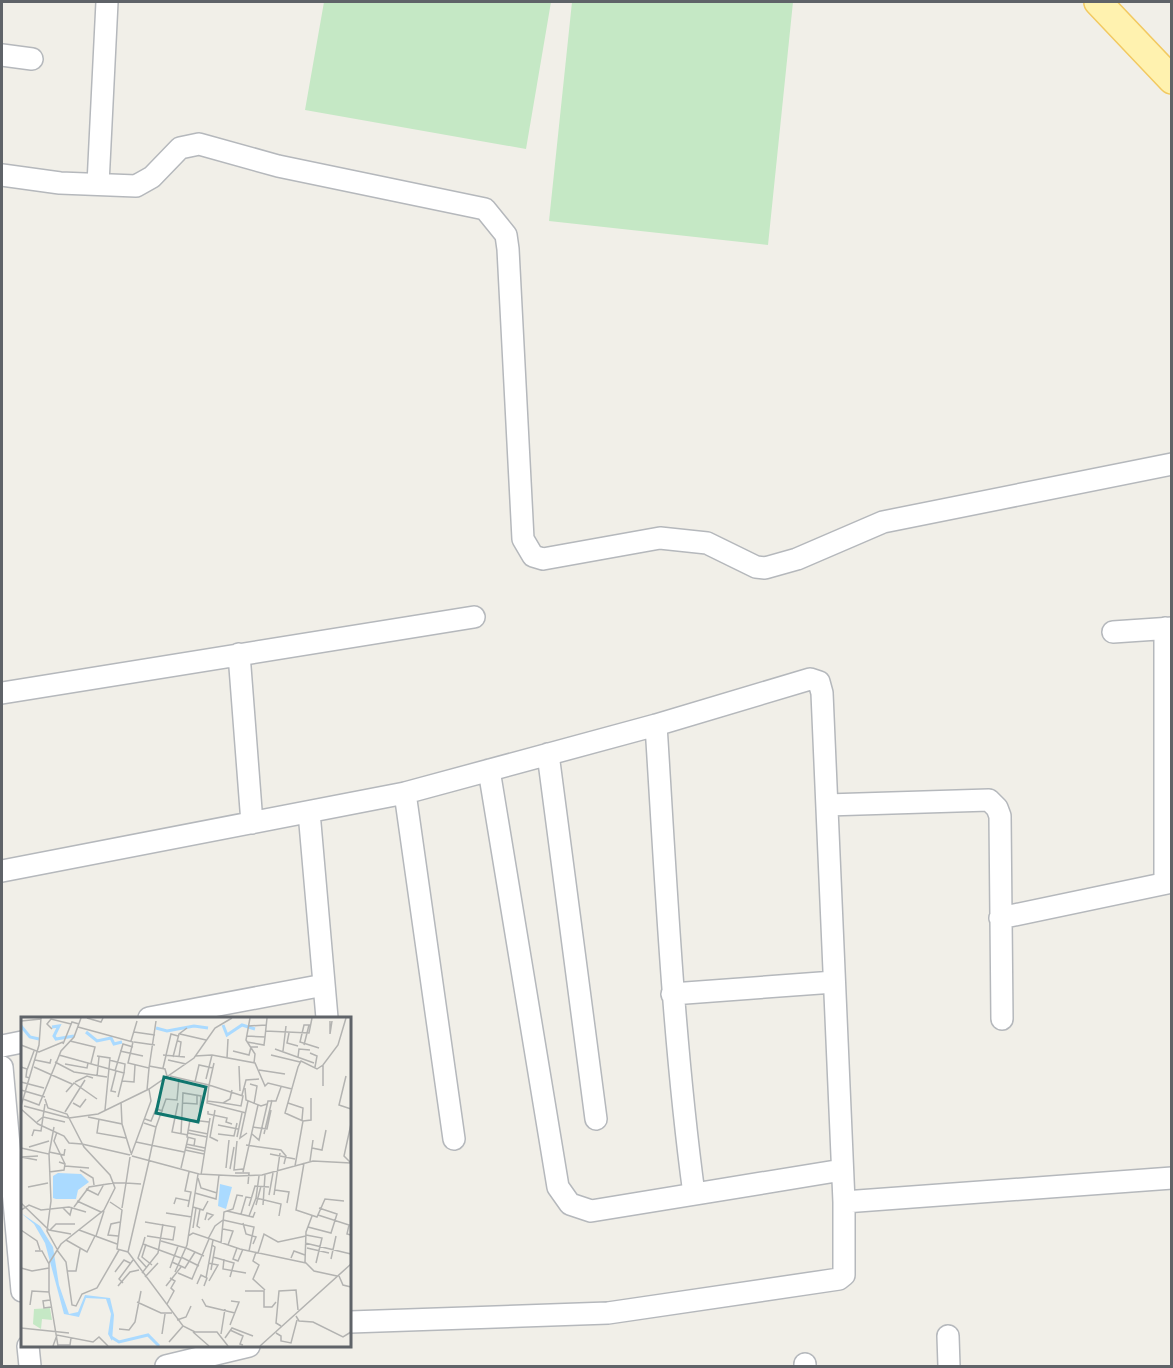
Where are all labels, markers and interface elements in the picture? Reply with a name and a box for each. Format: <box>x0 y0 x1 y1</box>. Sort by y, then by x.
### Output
inset map <box>21 1017 351 1347</box>

